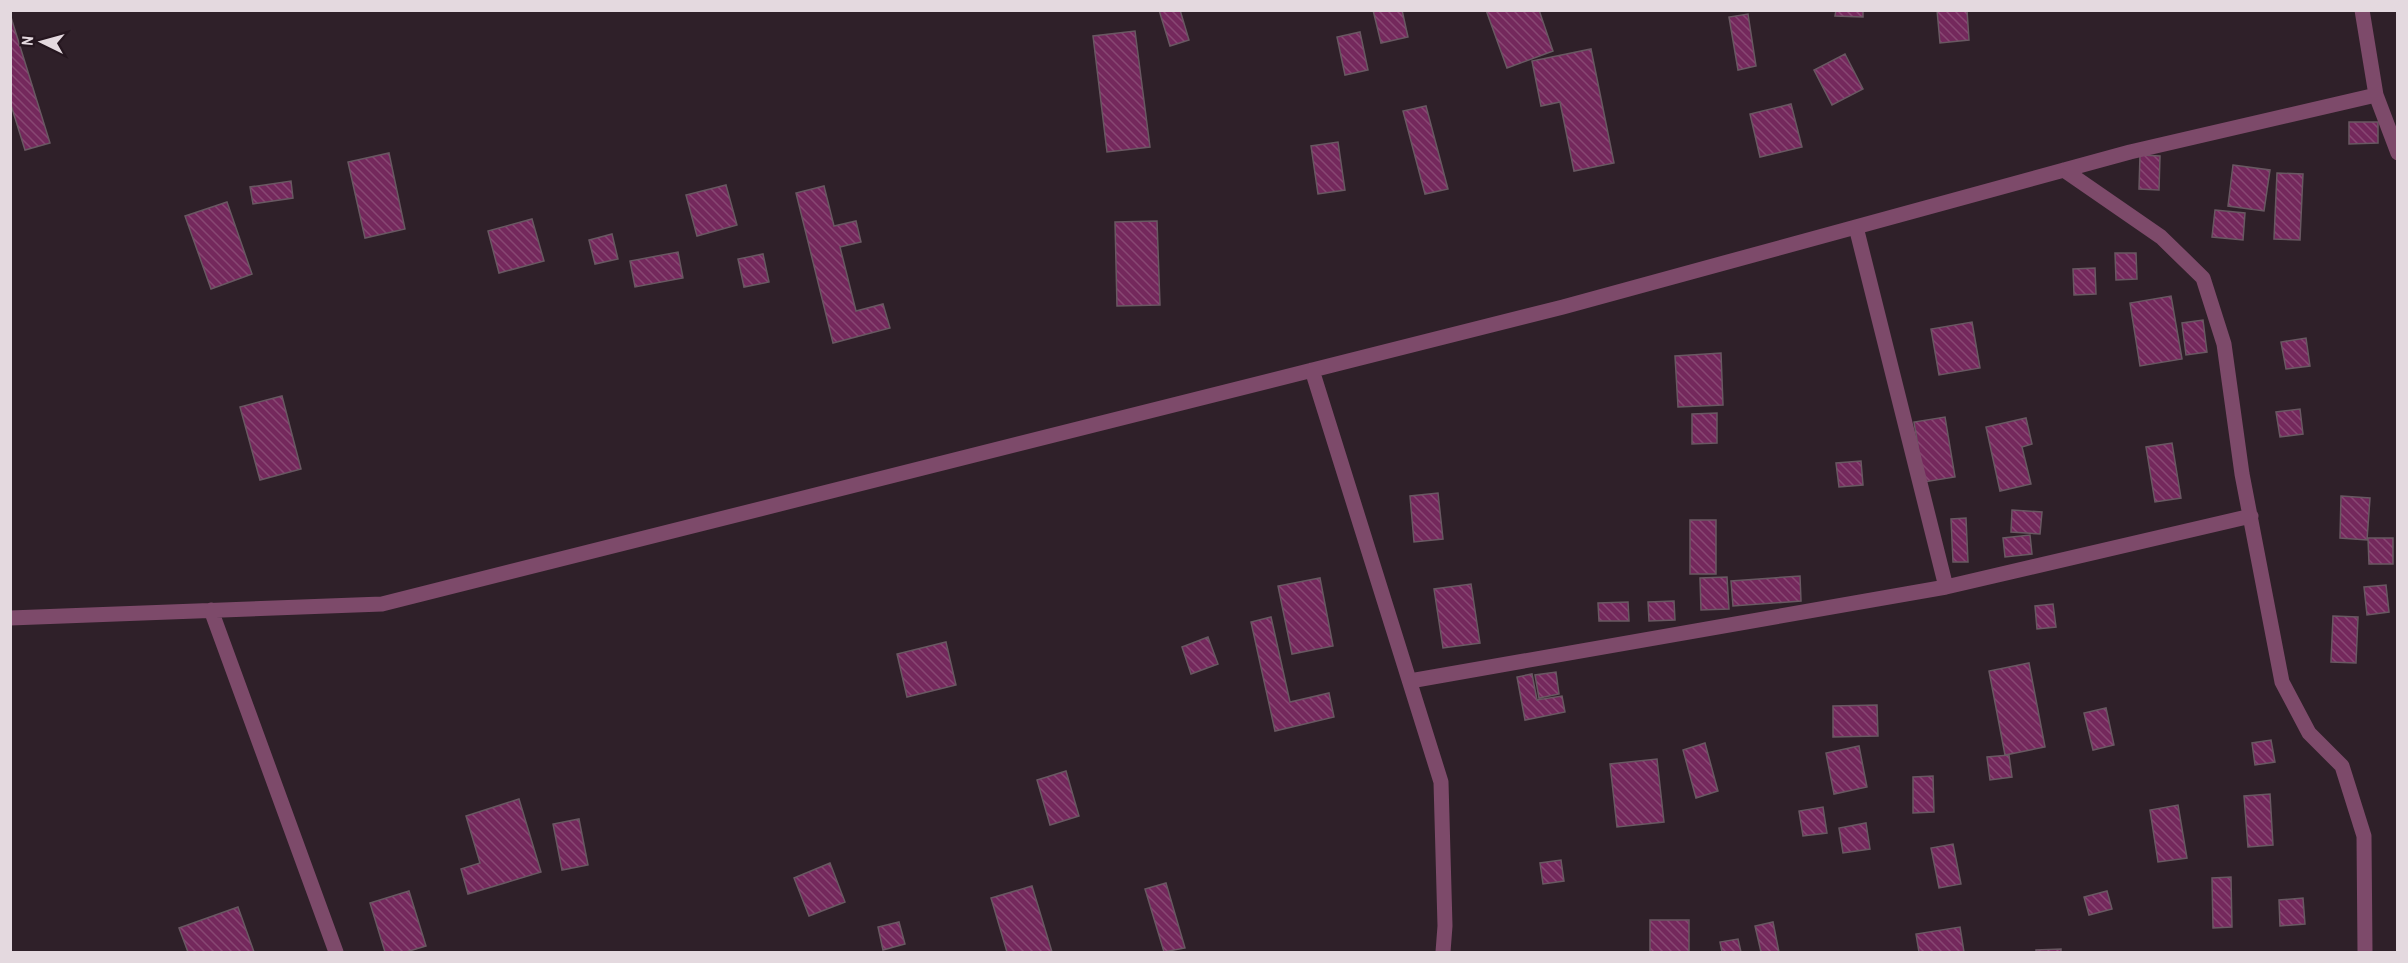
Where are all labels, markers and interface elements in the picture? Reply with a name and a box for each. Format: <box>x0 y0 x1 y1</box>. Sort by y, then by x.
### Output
north arrow <box>12 12 72 72</box>
text: N <box>16 35 38 46</box>

